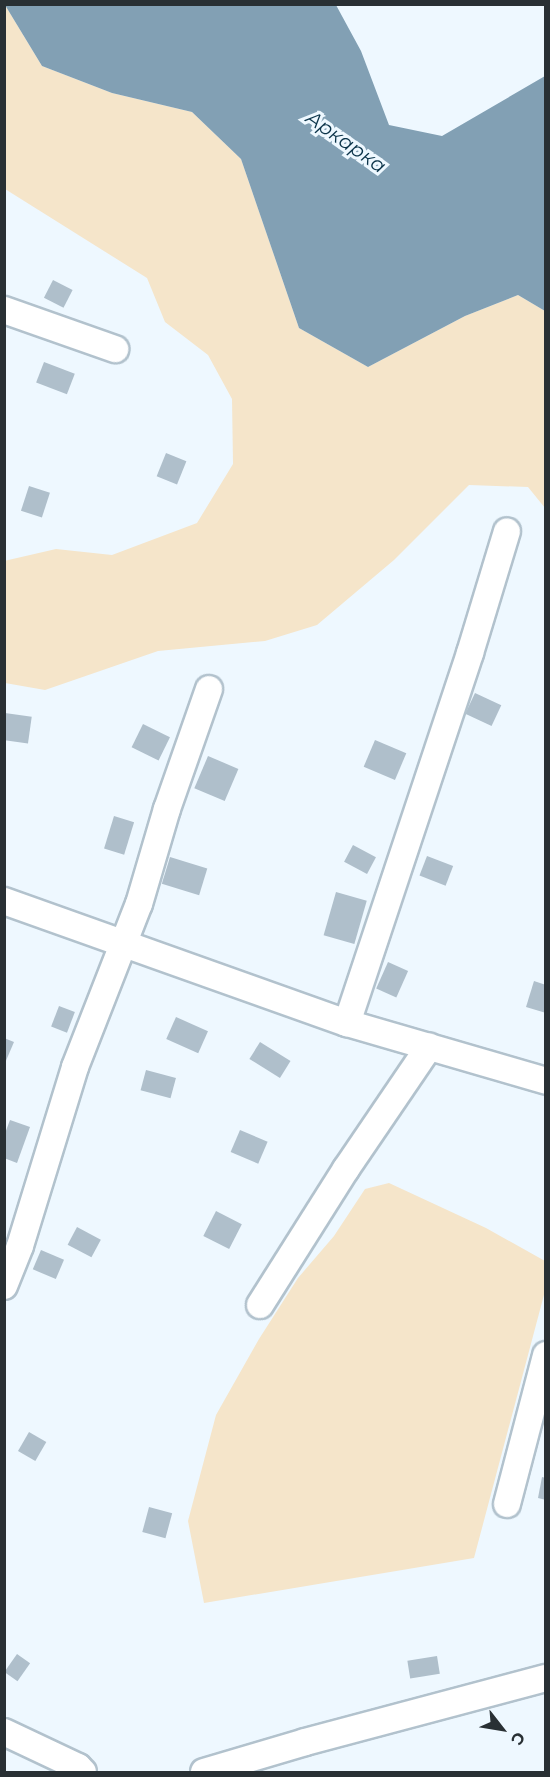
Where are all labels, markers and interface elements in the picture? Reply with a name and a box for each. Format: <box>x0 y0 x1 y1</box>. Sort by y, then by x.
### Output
water label: Аркарка <box>301 106 391 178</box>
north arrow <box>472 1699 532 1759</box>
text: С <box>507 1729 529 1748</box>

